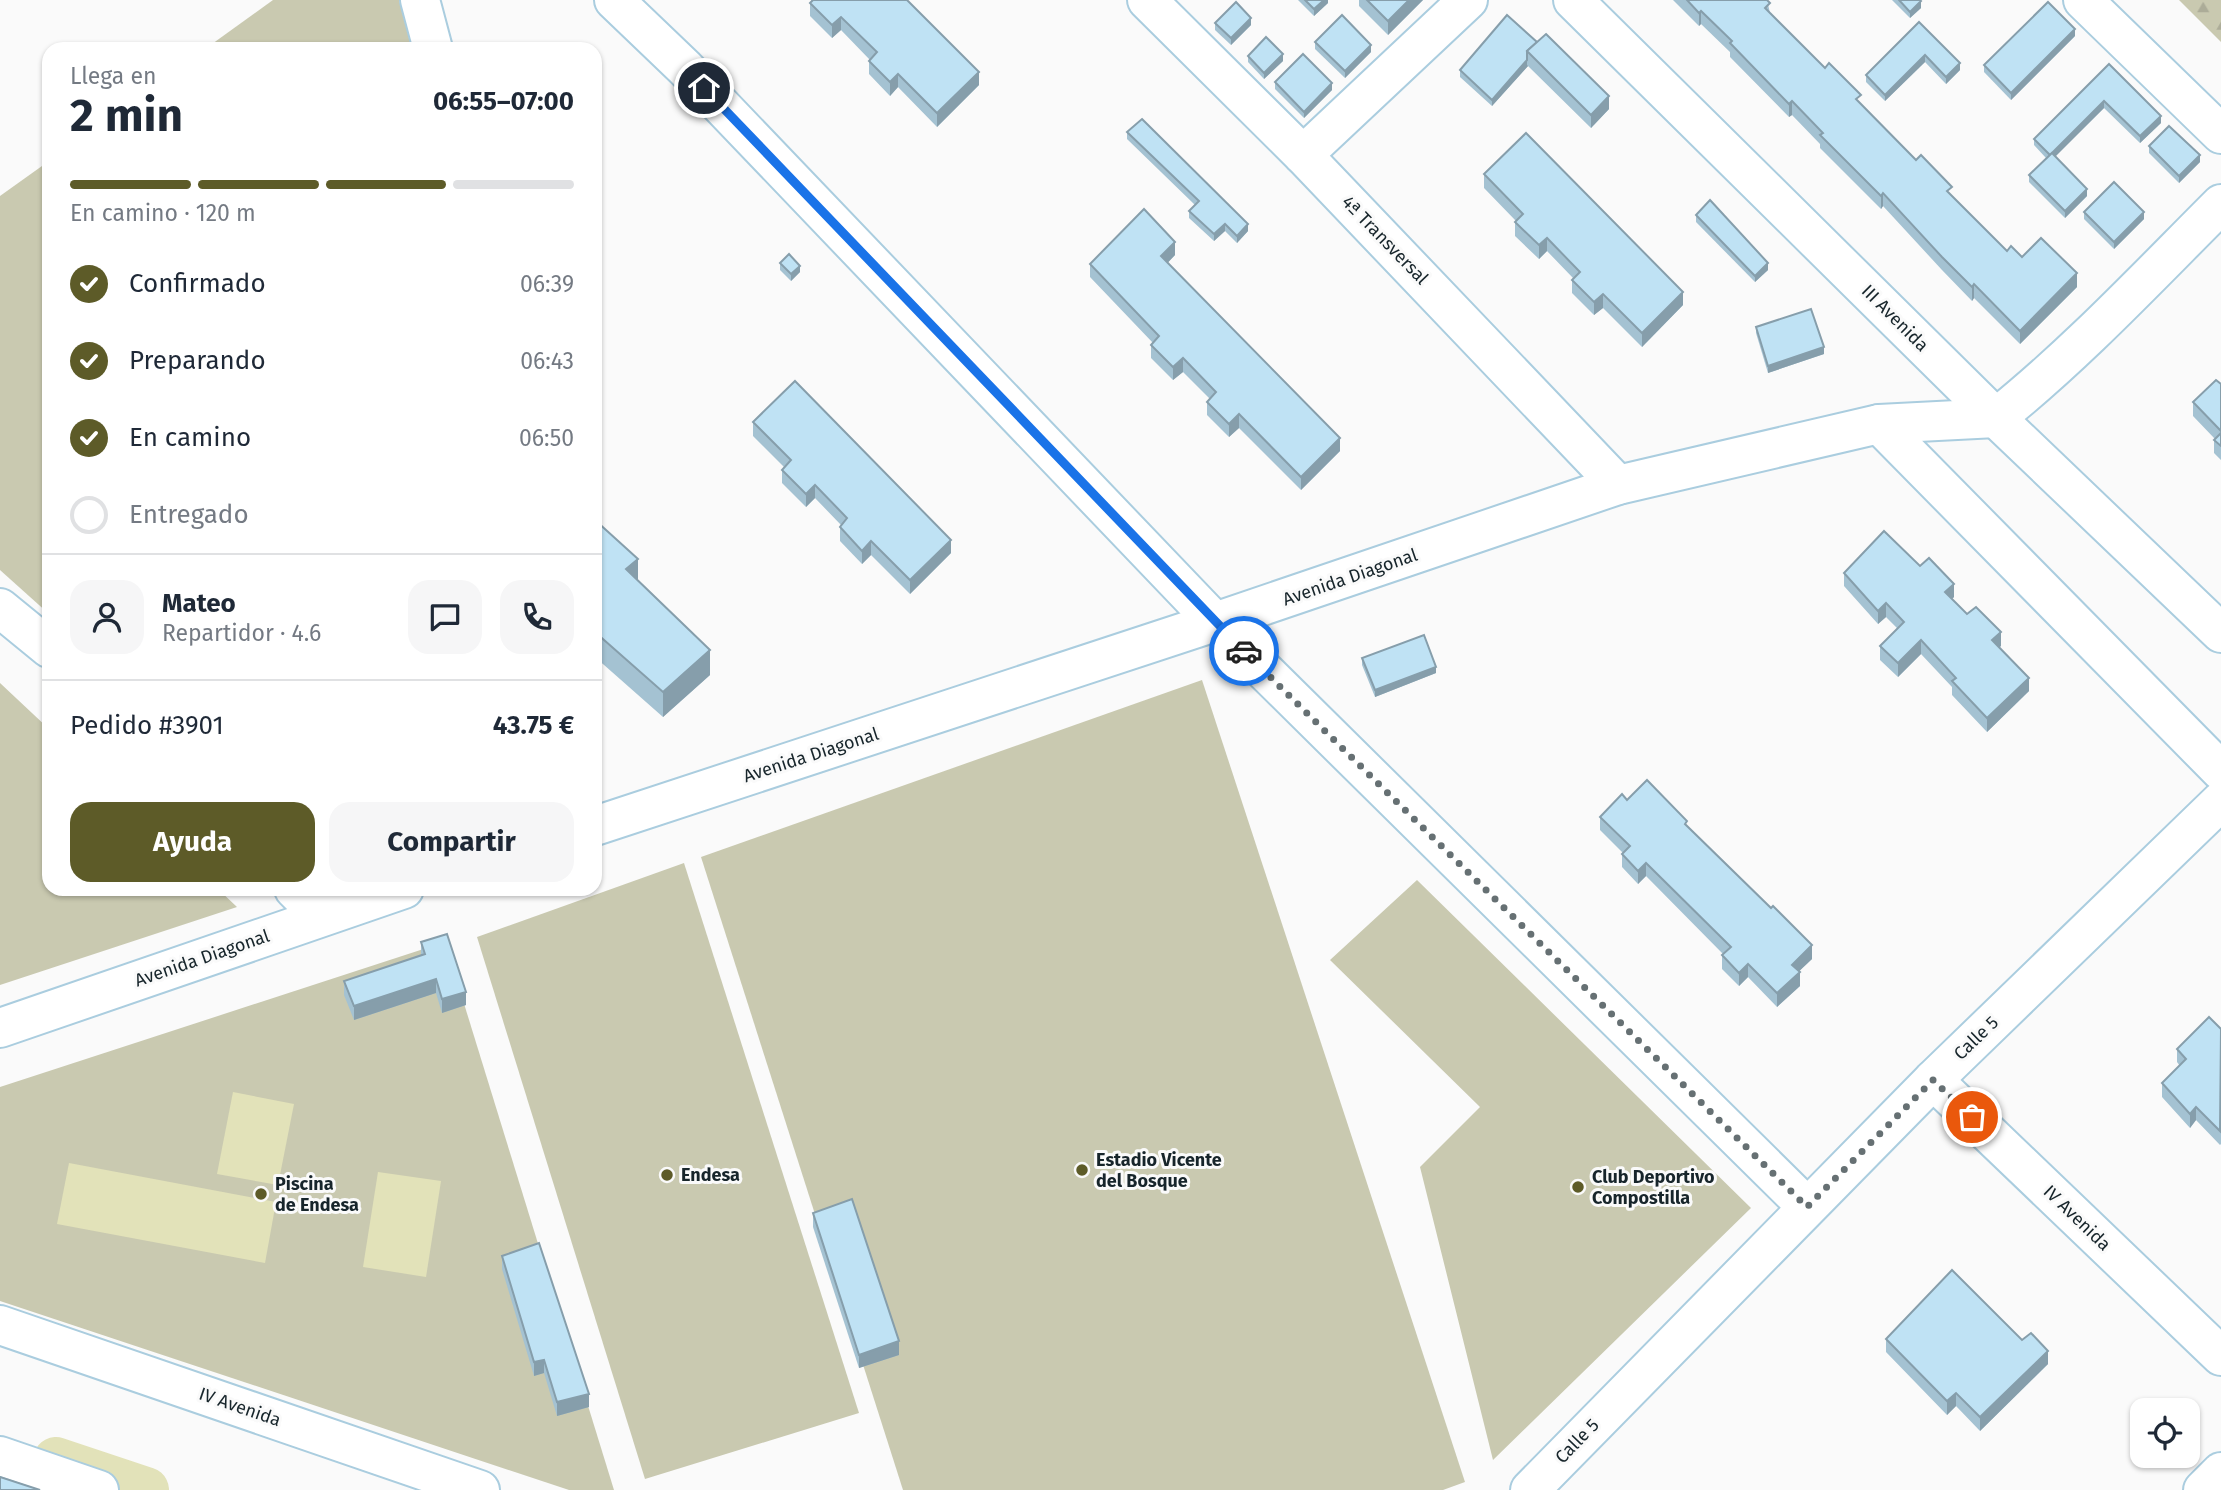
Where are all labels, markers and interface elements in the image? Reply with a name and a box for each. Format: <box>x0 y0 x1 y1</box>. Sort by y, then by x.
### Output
pin <box>674 58 734 118</box>
text: Llega en <box>70 62 156 90</box>
icon: home <box>685 69 723 107</box>
text: 06:55–07:00 <box>433 86 574 117</box>
text: 2 min <box>70 88 183 143</box>
street label: 4ª Transversal <box>1337 191 1433 289</box>
text: En camino · 120 m <box>70 199 256 227</box>
icon: check <box>70 265 108 303</box>
text: Confirmado <box>129 268 266 299</box>
text: 06:39 <box>520 270 574 298</box>
street label: III Avenida <box>1857 280 1933 356</box>
icon: check <box>70 342 108 380</box>
text: Preparando <box>129 345 266 376</box>
text: 06:43 <box>520 347 574 375</box>
icon: check <box>70 419 108 457</box>
text: En camino <box>129 422 251 453</box>
text: 06:50 <box>519 424 574 452</box>
text: Entregado <box>129 499 249 530</box>
street label: Avenida Diagonal <box>1280 544 1420 610</box>
button: person <box>70 580 144 654</box>
button: chat <box>408 580 482 654</box>
button: phone <box>500 580 574 654</box>
text: Mateo <box>162 588 236 619</box>
courier <box>1209 616 1279 686</box>
text: Repartidor · 4.6 <box>162 619 321 647</box>
icon: car <box>1225 632 1263 670</box>
text: Pedido #3901 <box>70 710 224 741</box>
text: 43.75 € <box>493 710 574 741</box>
street label: Avenida Diagonal <box>740 723 882 787</box>
button: Ayuda <box>70 802 315 882</box>
button: Compartir <box>329 802 574 882</box>
street label: Avenida Diagonal <box>132 925 272 991</box>
street label: Calle 5 <box>1949 1011 2003 1065</box>
pin <box>1942 1087 2002 1147</box>
icon: bag <box>1953 1098 1991 1136</box>
place label: Estadio Vicente del Bosque <box>1096 1149 1222 1192</box>
marker: Estadio Vicente del Bosque <box>1074 1162 1090 1178</box>
place label: Endesa <box>681 1164 740 1186</box>
place label: Club Deportivo Compostilla <box>1592 1166 1715 1209</box>
marker: Endesa <box>659 1167 675 1183</box>
place label: Piscina de Endesa <box>275 1173 359 1216</box>
marker: Club Deportivo Compostilla <box>1570 1179 1586 1195</box>
street label: IV Avenida <box>2039 1180 2115 1256</box>
marker: Piscina de Endesa <box>253 1186 269 1202</box>
street label: IV Avenida <box>196 1383 284 1431</box>
map controls <box>2130 1398 2200 1468</box>
button: locate <box>2130 1398 2200 1468</box>
street label: Calle 5 <box>1550 1414 1604 1468</box>

